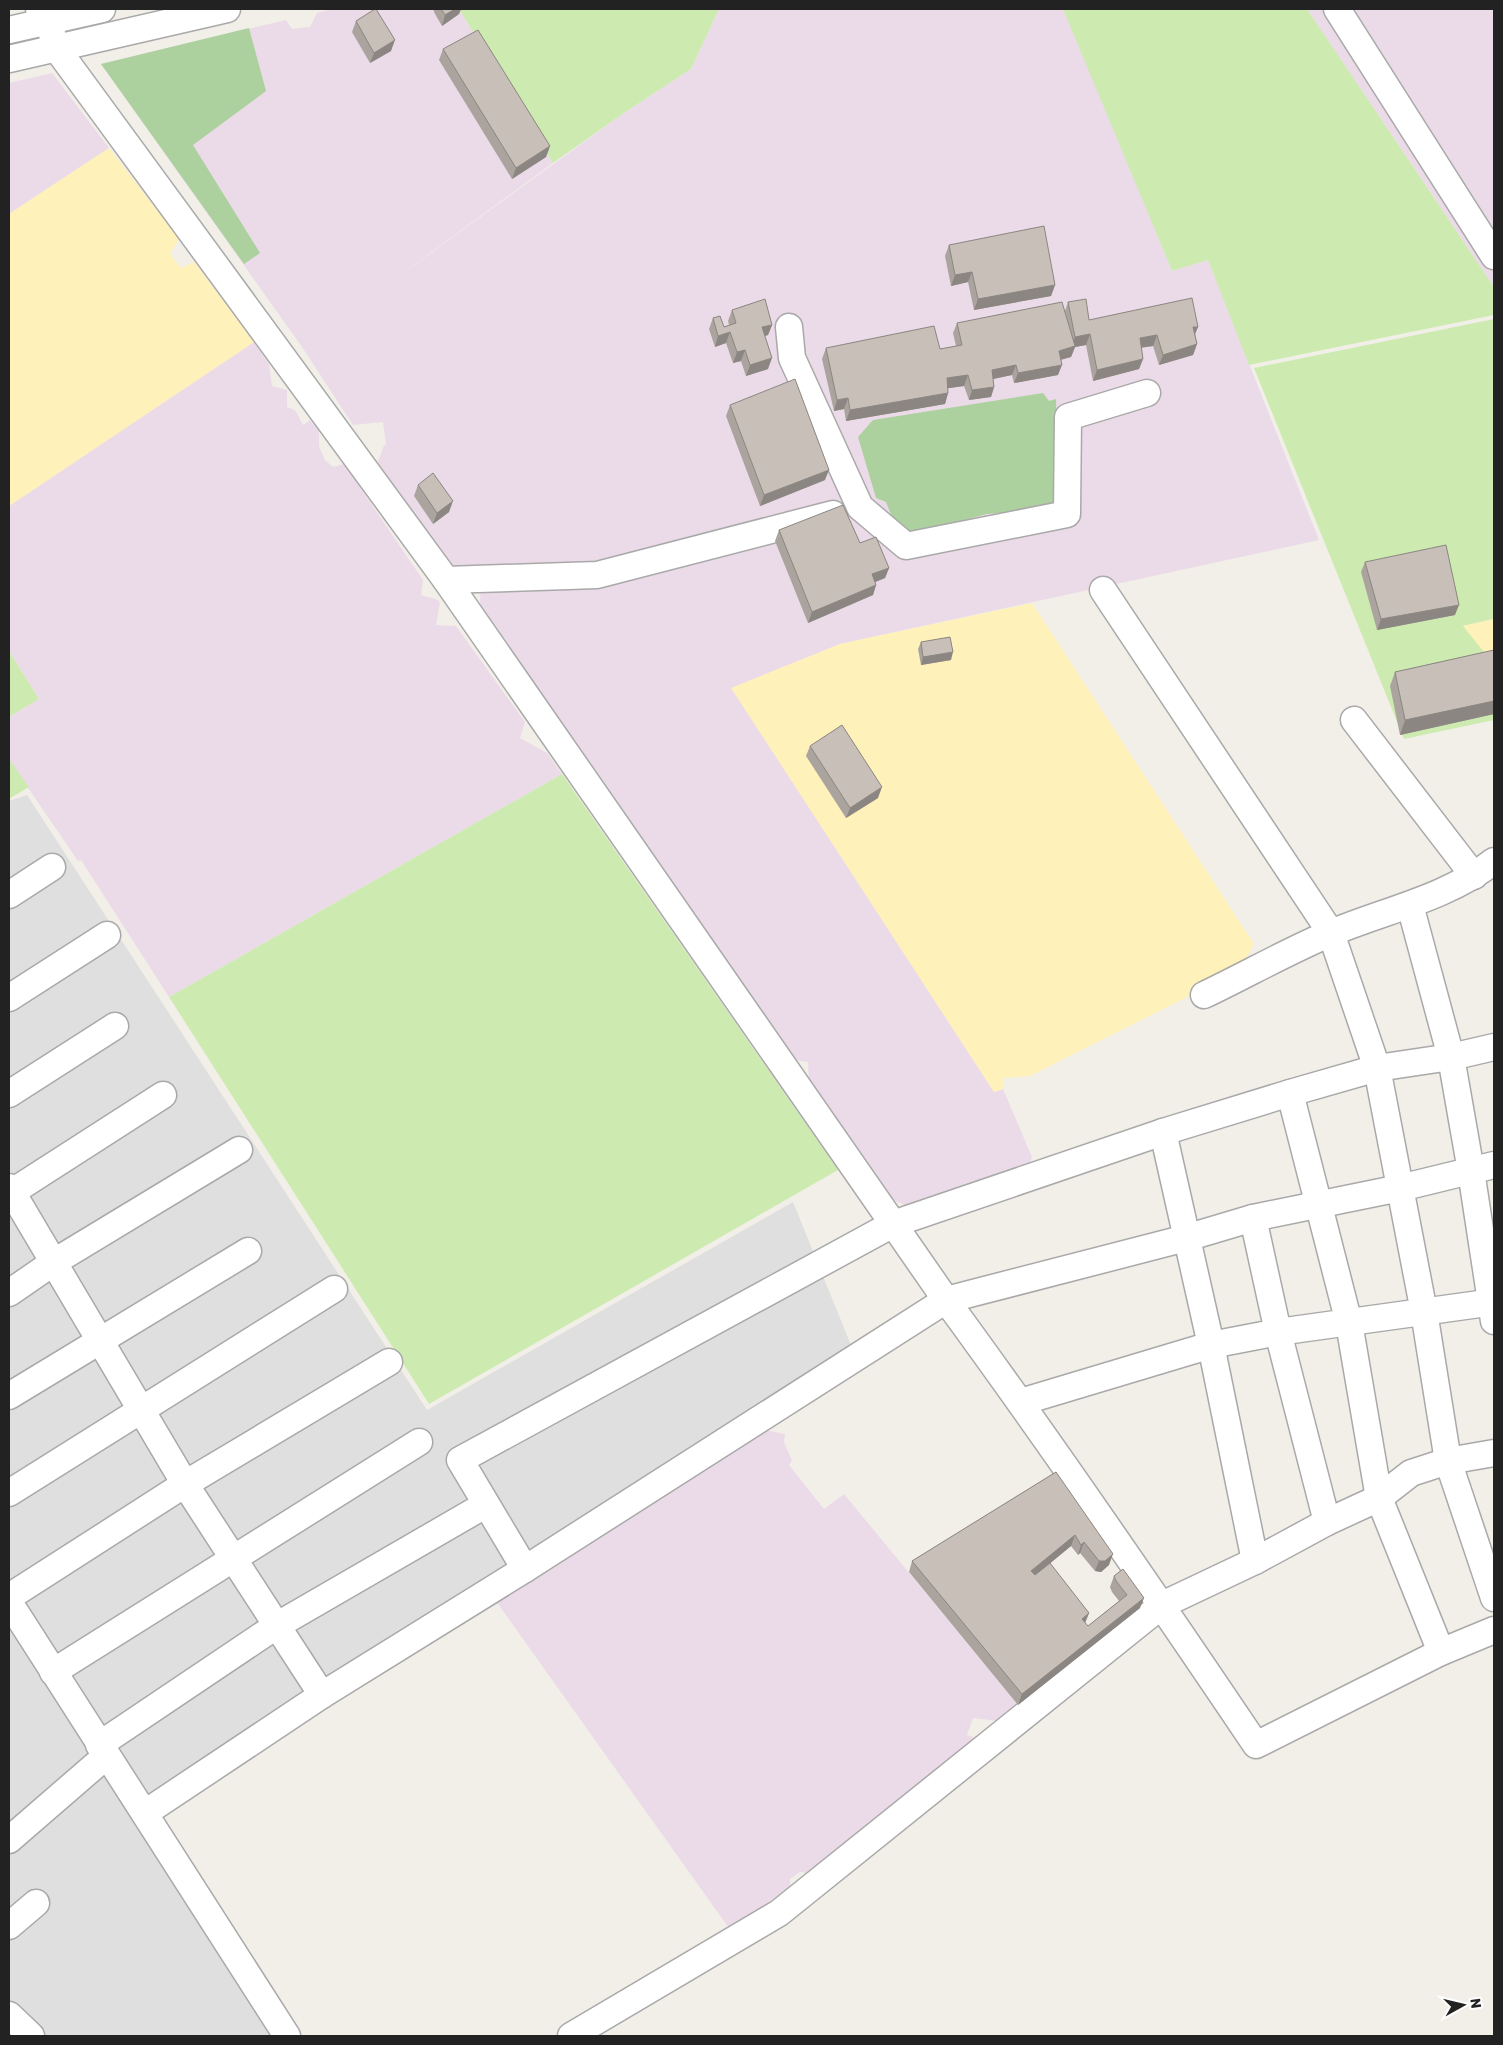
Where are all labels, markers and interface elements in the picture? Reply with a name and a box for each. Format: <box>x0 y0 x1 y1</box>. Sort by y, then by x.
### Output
north arrow <box>1438 1980 1488 2030</box>
text: N <box>1466 1997 1484 2009</box>

